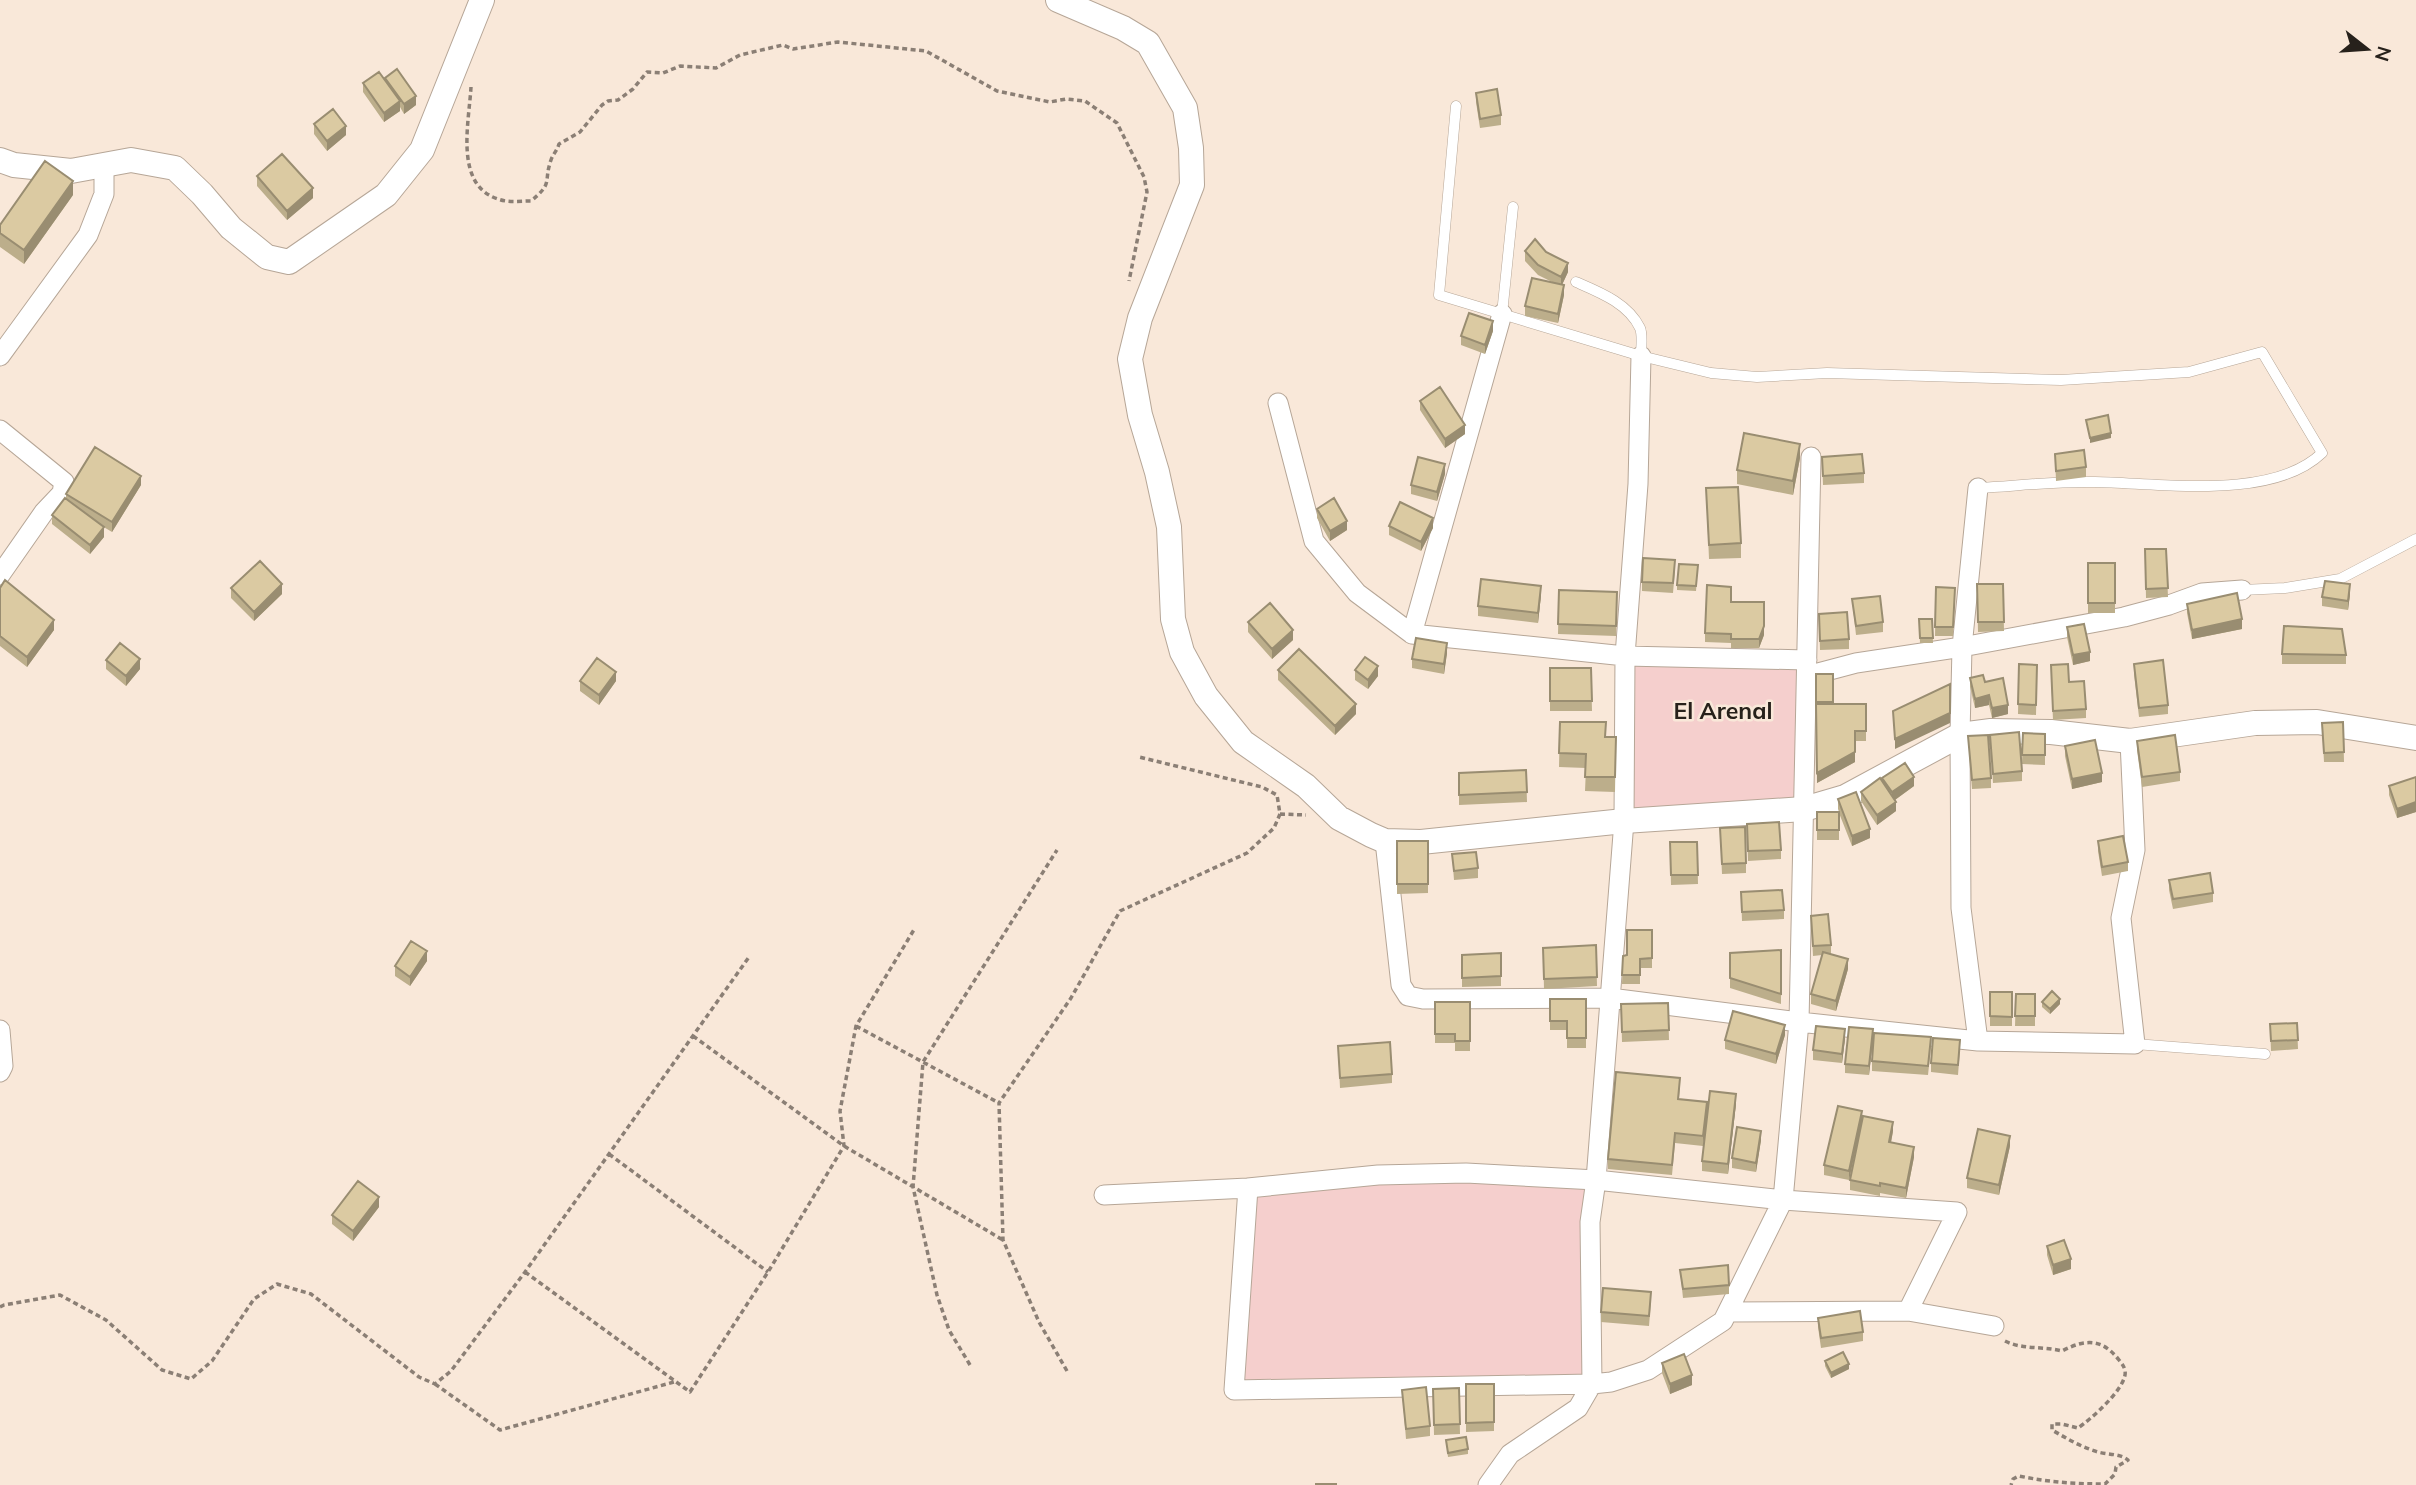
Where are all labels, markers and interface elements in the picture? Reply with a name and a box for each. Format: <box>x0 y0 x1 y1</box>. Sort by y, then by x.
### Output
north arrow <box>2332 14 2402 84</box>
text: N <box>2370 44 2397 64</box>
district label: El Arenal <box>1674 696 1772 725</box>

